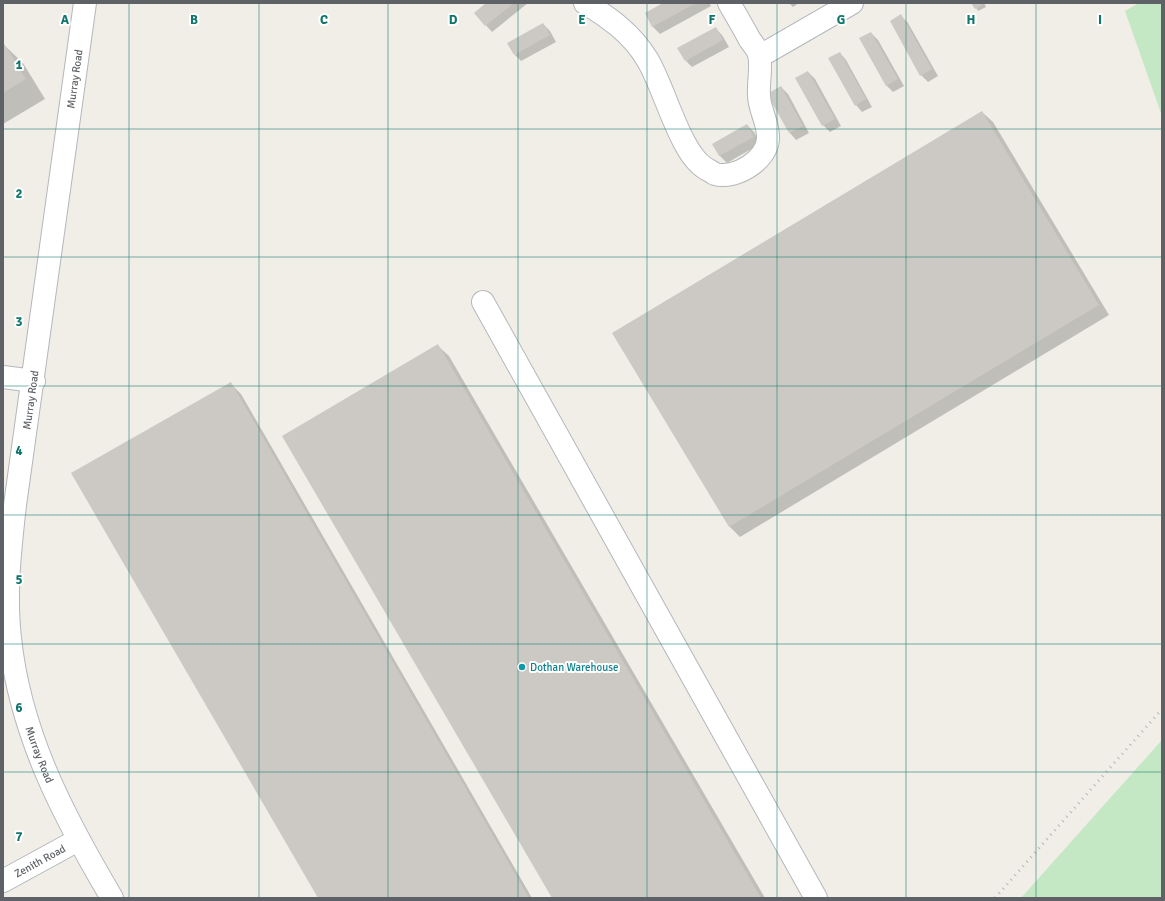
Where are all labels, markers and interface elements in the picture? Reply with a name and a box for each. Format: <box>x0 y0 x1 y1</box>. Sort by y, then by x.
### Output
text: A <box>61 12 70 28</box>
text: B <box>190 12 198 28</box>
text: C <box>320 12 328 28</box>
text: D <box>449 12 458 28</box>
text: E <box>578 12 586 28</box>
text: F <box>709 12 716 28</box>
text: G <box>837 12 845 28</box>
text: H <box>967 12 975 28</box>
text: I <box>1098 12 1102 28</box>
street label: Murray Road <box>64 48 86 109</box>
text: 1 <box>15 57 23 73</box>
text: 2 <box>15 186 23 202</box>
text: 3 <box>15 314 23 330</box>
street label: Murray Road <box>20 369 42 430</box>
text: 4 <box>15 443 23 459</box>
text: 5 <box>15 572 23 588</box>
place label: Dothan Warehouse <box>530 661 619 674</box>
marker: Dothan Warehouse <box>517 662 527 672</box>
text: 6 <box>15 700 23 716</box>
street label: Murray Road <box>23 725 57 785</box>
text: 7 <box>15 829 23 845</box>
street label: Zenith Road <box>12 842 68 880</box>

